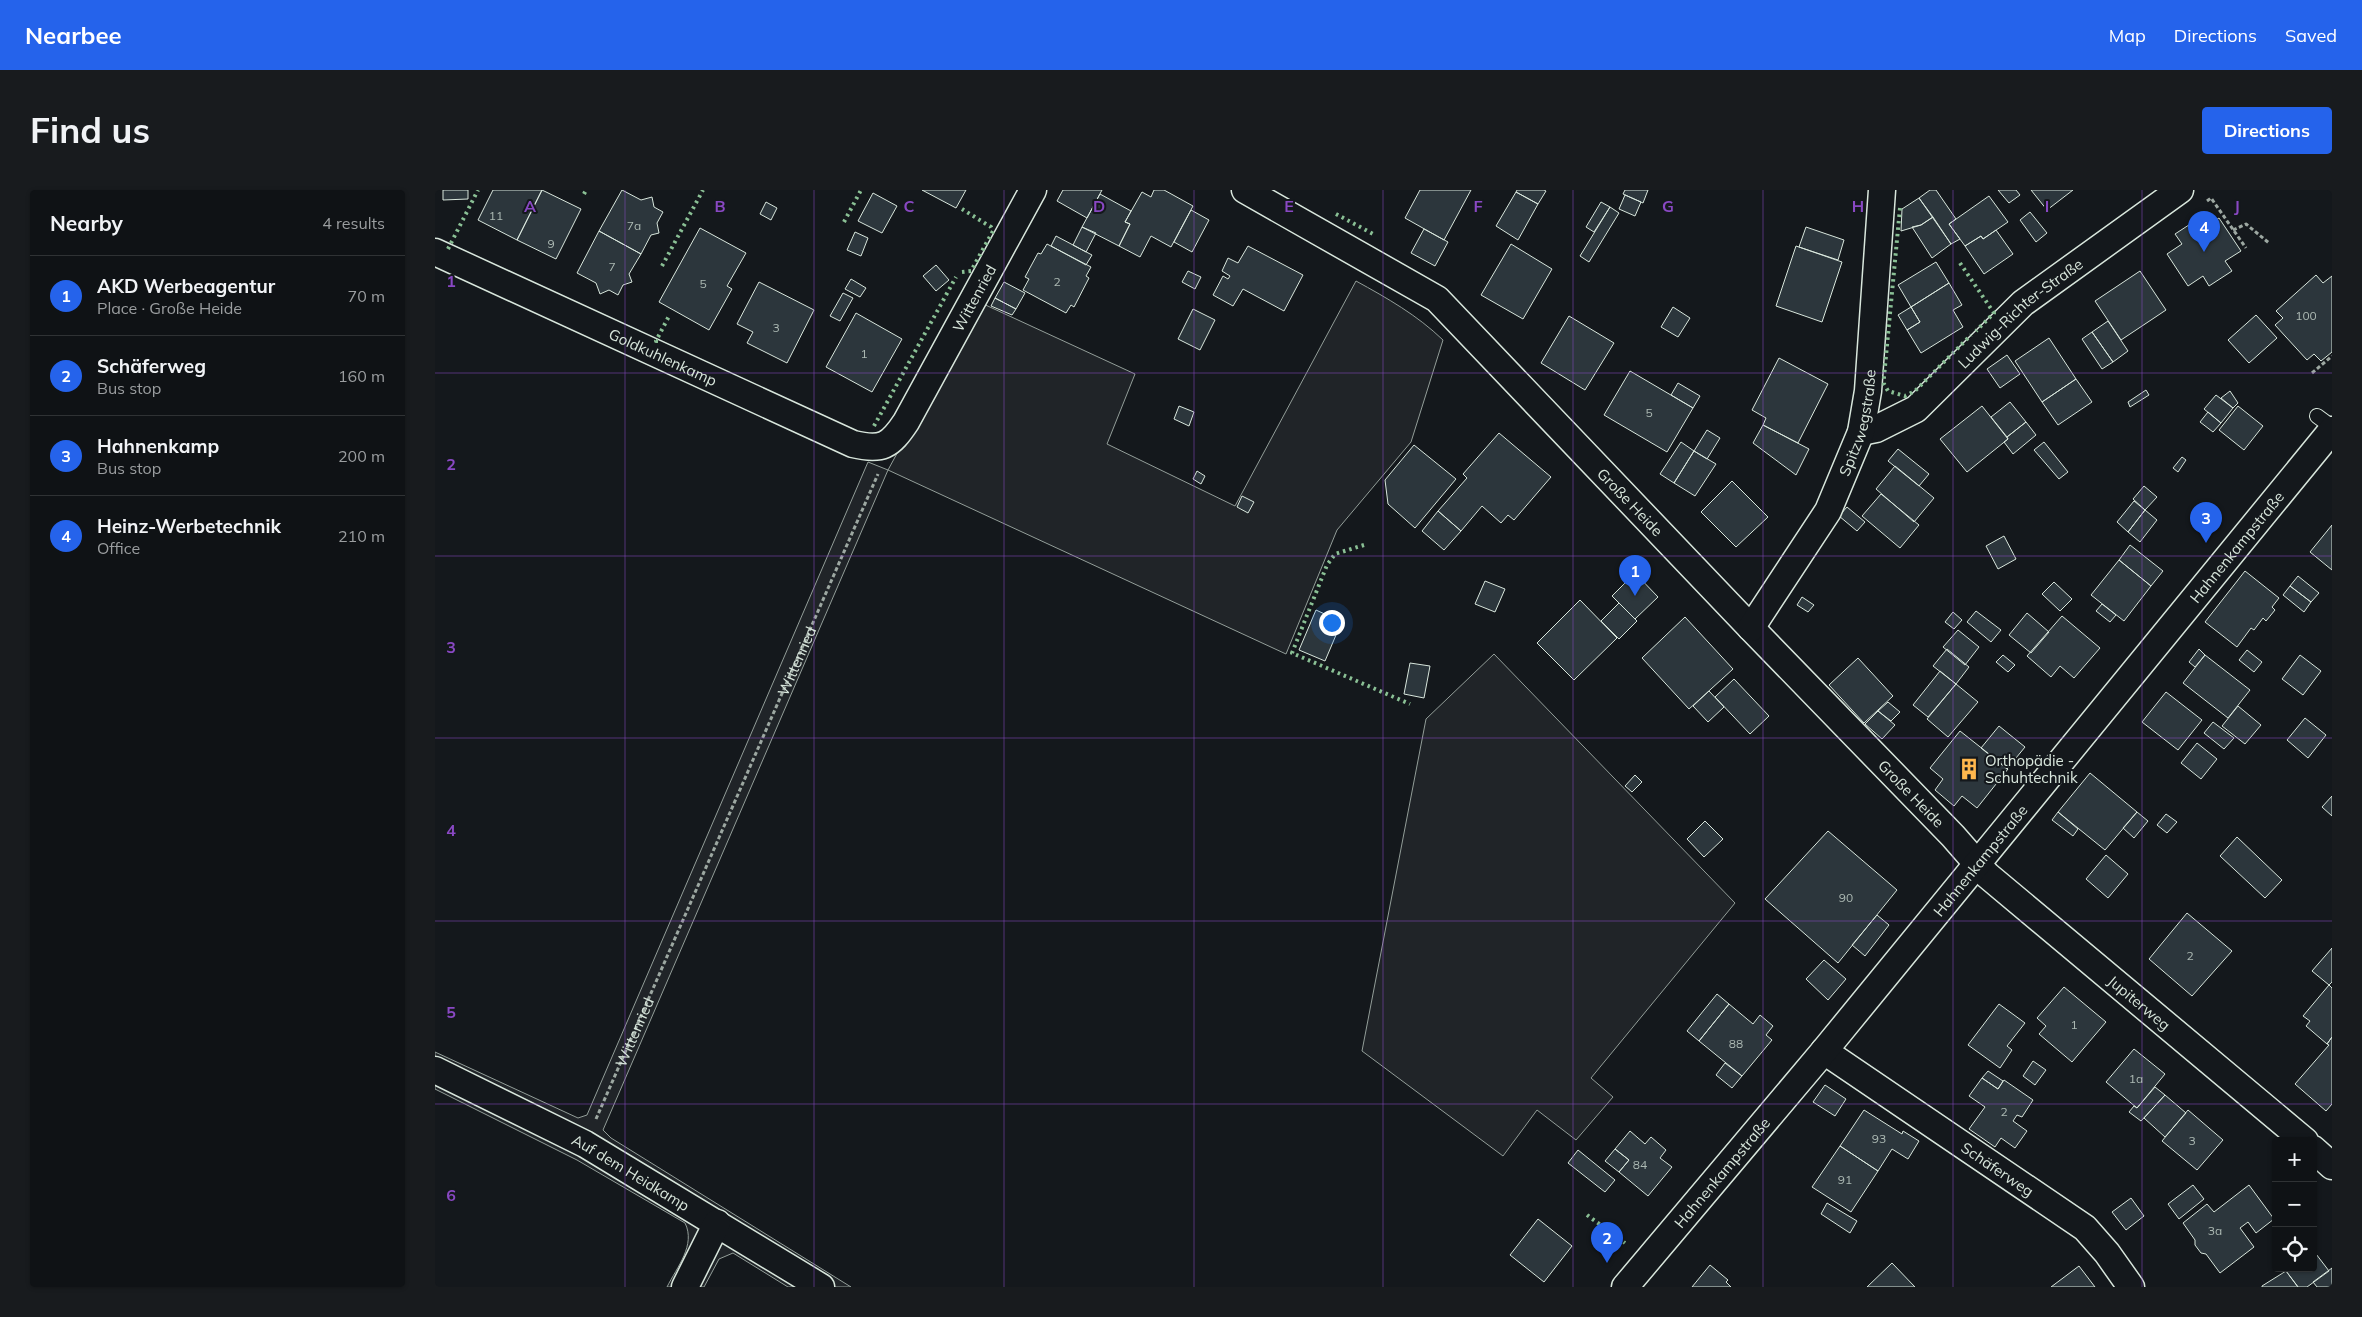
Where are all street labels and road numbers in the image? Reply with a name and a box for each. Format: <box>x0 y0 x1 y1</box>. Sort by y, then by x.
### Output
street label: Ludwig-Richter-Straße <box>1954 254 2086 372</box>
street label: Wittenried <box>948 261 1000 335</box>
street label: Goldkuhlenkamp <box>606 324 720 390</box>
street label: Spitzwegstraße <box>1834 369 1879 479</box>
street label: Große Heide <box>1594 464 1667 540</box>
street label: Hahnenkampstraße <box>2185 487 2288 607</box>
street label: Wittenried <box>773 623 820 698</box>
street label: Große Heide <box>1874 755 1949 831</box>
street label: Hahnenkampstraße <box>1929 801 2031 920</box>
street label: Jupiterweg <box>2104 971 2175 1034</box>
street label: Wittenried <box>611 994 658 1070</box>
street label: Hahnenkampstraße <box>1670 1113 1774 1231</box>
street label: Auf dem Heidkamp <box>569 1130 693 1215</box>
street label: Schäferweg <box>1958 1138 2038 1200</box>

